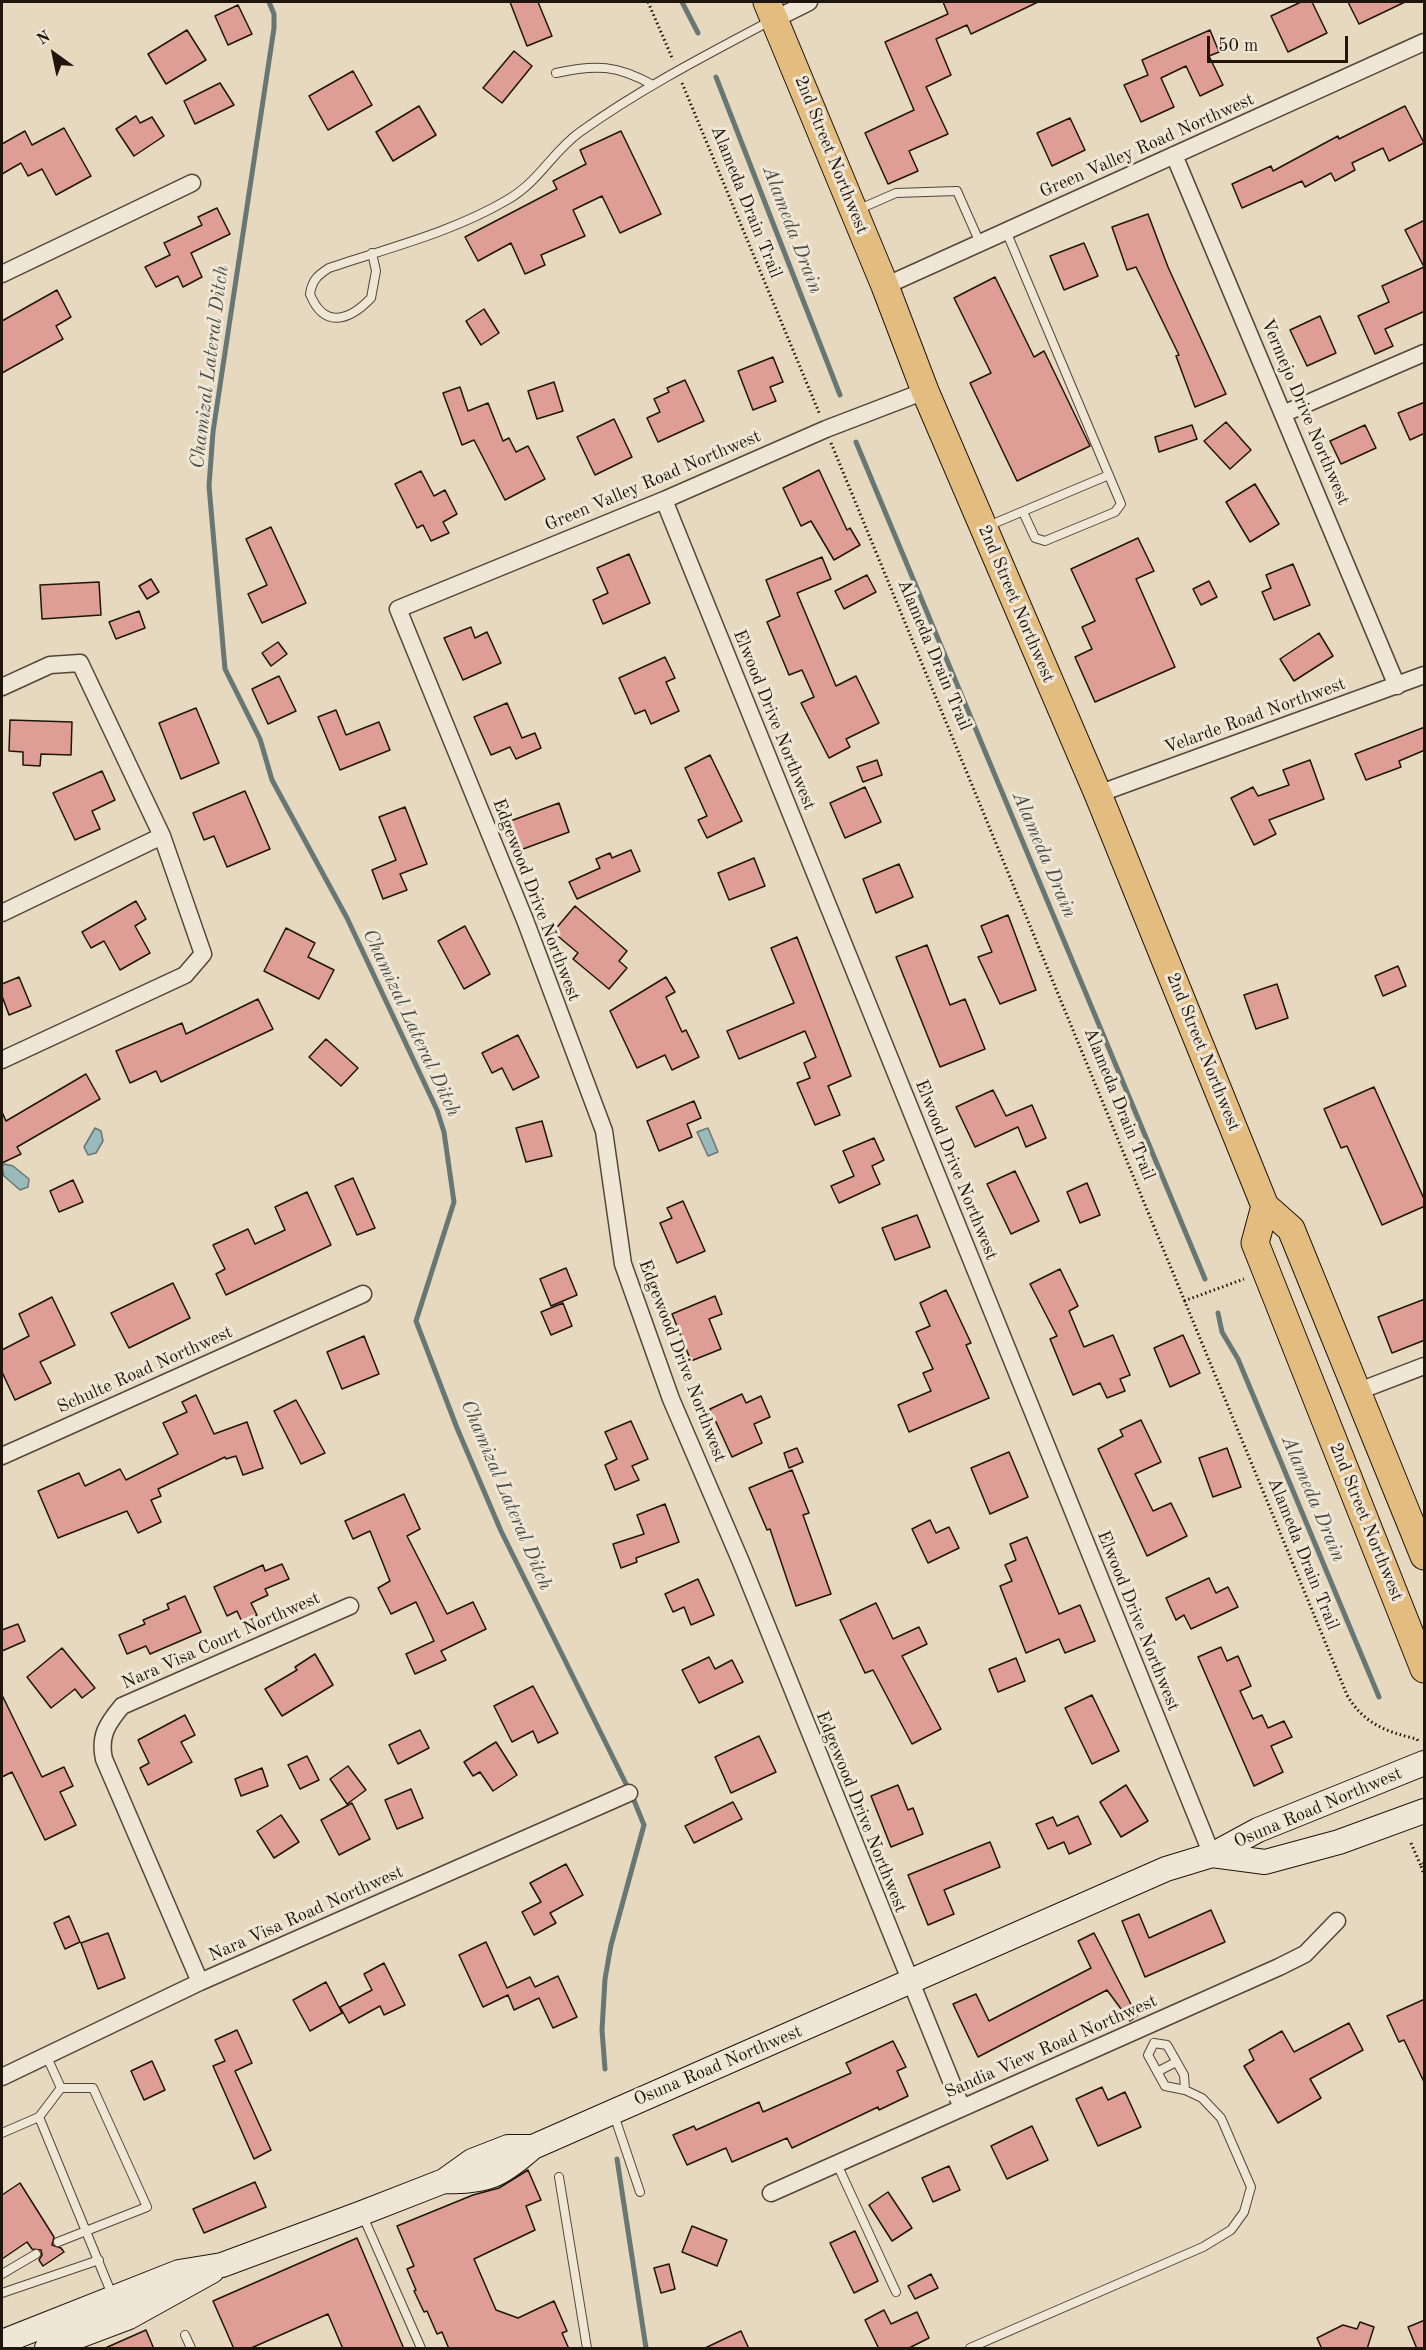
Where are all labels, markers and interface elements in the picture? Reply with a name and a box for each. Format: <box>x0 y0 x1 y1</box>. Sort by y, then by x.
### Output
north arrow <box>24 24 84 84</box>
scale bar <box>1210 24 1351 62</box>
text: N <box>35 29 54 49</box>
text: 50 m <box>1218 37 1258 55</box>
street label: 2nd Street Northwest <box>789 73 873 237</box>
street label: Green Valley Road Northwest <box>1036 89 1258 203</box>
street label: Alameda Drain Trail <box>706 123 786 281</box>
water label: Alameda Drain <box>757 163 827 297</box>
water label: Chamizal Lateral Ditch <box>186 264 234 470</box>
street label: Vermejo Drive Northwest <box>1256 316 1354 508</box>
street label: Green Valley Road Northwest <box>542 426 764 536</box>
street label: 2nd Street Northwest <box>973 522 1059 686</box>
street label: Alameda Drain Trail <box>892 576 976 734</box>
street label: Elwood Drive Northwest <box>728 627 820 813</box>
street label: Velarde Road Northwest <box>1161 673 1349 759</box>
water label: Alameda Drain <box>1007 788 1081 922</box>
street label: Edgewood Drive Northwest <box>487 796 585 1004</box>
water label: Chamizal Lateral Ditch <box>357 925 465 1121</box>
street label: 2nd Street Northwest <box>1161 970 1245 1134</box>
street label: Alameda Drain Trail <box>1079 1025 1159 1183</box>
street label: Elwood Drive Northwest <box>910 1077 1002 1263</box>
street label: Edgewood Drive Northwest <box>633 1257 731 1465</box>
street label: Schulte Road Northwest <box>54 1322 236 1418</box>
water label: Chamizal Lateral Ditch <box>455 1396 557 1594</box>
water label: Alameda Drain <box>1276 1432 1350 1566</box>
street label: 2nd Street Northwest <box>1324 1440 1408 1604</box>
street label: Alameda Drain Trail <box>1263 1475 1343 1633</box>
street label: Elwood Drive Northwest <box>1092 1528 1184 1714</box>
street label: Nara Visa Court Northwest <box>118 1587 324 1695</box>
street label: Edgewood Drive Northwest <box>811 1708 911 1916</box>
street label: Osuna Road Northwest <box>1231 1763 1405 1853</box>
street label: Nara Visa Road Northwest <box>205 1861 407 1967</box>
street label: Sandia View Road Northwest <box>941 1990 1161 2104</box>
street label: Osuna Road Northwest <box>631 2021 805 2111</box>

